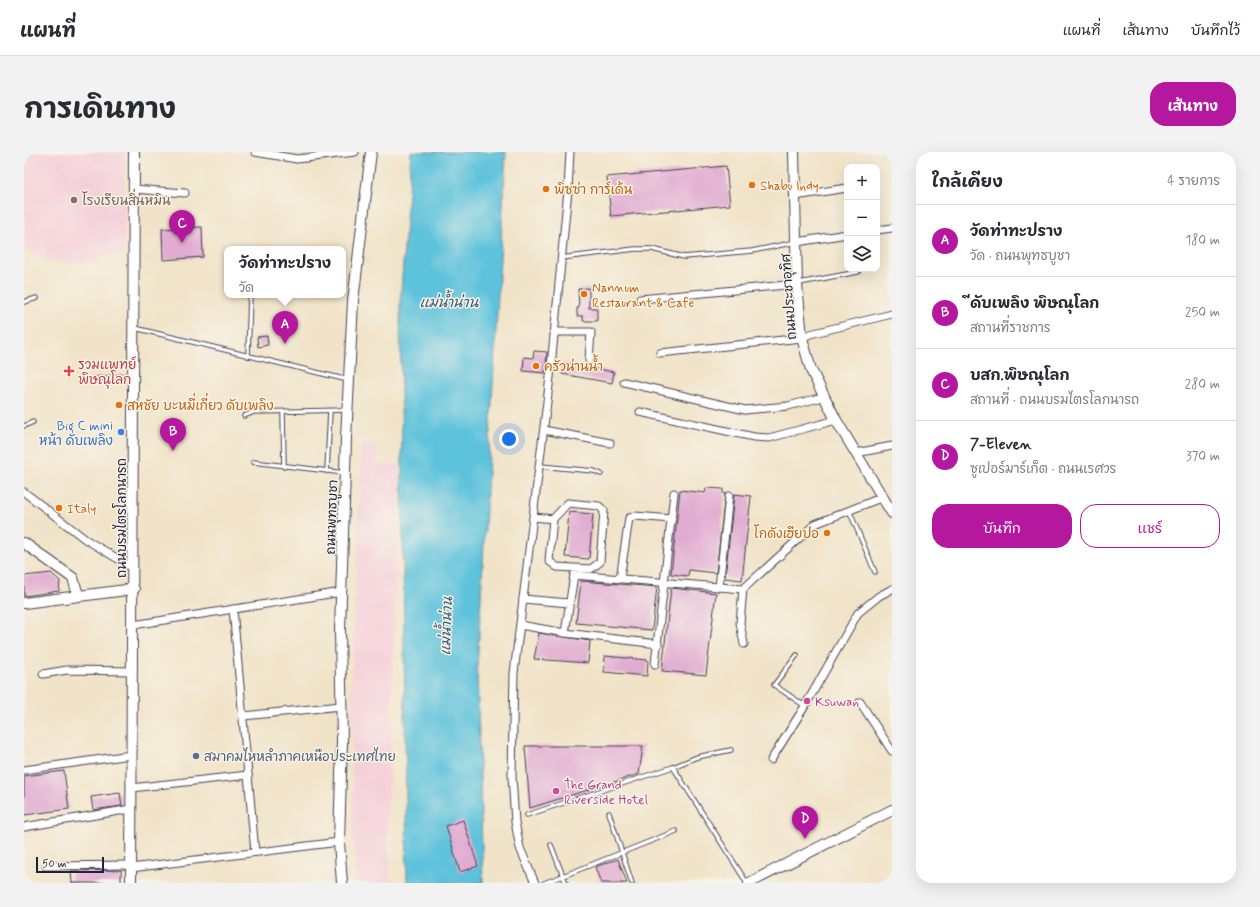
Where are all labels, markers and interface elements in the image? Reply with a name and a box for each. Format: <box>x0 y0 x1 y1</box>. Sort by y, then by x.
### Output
text: แผนที่ <box>20 19 76 44</box>
text: แผนที่ <box>1063 22 1100 40</box>
text: เส้นทาง <box>1122 22 1169 40</box>
text: บันทึกไว้ <box>1191 22 1240 40</box>
button: เส้นทาง <box>1150 82 1236 126</box>
text: การเดินทาง <box>24 92 176 129</box>
map controls <box>844 164 880 272</box>
button: + <box>844 164 880 200</box>
text: ใกล้เคียง <box>932 171 1003 193</box>
text: 4 รายการ <box>1167 173 1220 190</box>
place label: Shabu Indy <box>760 178 819 195</box>
place label: พิซซ่า การ์เด้น <box>554 180 633 199</box>
marker: Shabu Indy <box>747 180 757 190</box>
marker: พิซซ่า การ์เด้น <box>541 184 551 194</box>
place label: โรงเรียนสิ่นหมิน <box>82 188 171 210</box>
marker: โรงเรียนสิ่นหมิน <box>69 195 79 205</box>
button: − <box>844 200 880 236</box>
pin: C <box>169 210 195 243</box>
text: วัดท่าทะปราง <box>970 222 1062 242</box>
text: A <box>941 232 949 249</box>
text: 180 m <box>1185 232 1220 249</box>
button: layers <box>844 236 880 272</box>
popup <box>224 246 346 298</box>
text: วัด · ถนนพุทธบูชา <box>970 248 1070 265</box>
street label: ถนนประชาอุทิศ <box>778 253 801 340</box>
text: วัดท่าทะปราง <box>239 254 331 274</box>
text: วัด <box>239 280 254 297</box>
place label: Nannum Restaurant & Cafe <box>592 280 695 312</box>
water label: แม่น้ำน่าน <box>420 289 479 312</box>
marker: Nannum Restaurant & Cafe <box>579 289 589 299</box>
text: ีดับเพลิง พิษณุโลก <box>970 294 1099 314</box>
text: B <box>941 304 949 321</box>
text: 250 m <box>1185 304 1220 321</box>
pin: A <box>272 311 298 344</box>
text: สถานที่ราชการ <box>970 320 1051 337</box>
place label: ครัวน่านน้ำ <box>544 354 603 376</box>
place label: รวมแพทย์ พิษณุโลก <box>78 355 136 389</box>
marker: ครัวน่านน้ำ <box>531 361 541 371</box>
marker: รวมแพทย์ พิษณุโลก <box>63 365 75 377</box>
text: บสก.พิษณุโลก <box>970 366 1069 386</box>
text: C <box>940 376 950 393</box>
text: 280 m <box>1185 376 1220 393</box>
place label: สหชัย บะหมี่เกี่ยว ดับเพลิง <box>127 392 274 415</box>
text: สถานที่ · ถนนบรมไตรโลกนารถ <box>970 392 1139 409</box>
marker: สหชัย บะหมี่เกี่ยว ดับเพลิง <box>114 400 124 410</box>
place label: Big C mini หน้า ดับเพลิง <box>39 418 113 450</box>
pin: B <box>160 418 186 451</box>
marker: Big C mini หน้า ดับเพลิง <box>116 427 126 437</box>
your location <box>499 429 519 449</box>
text: 7-Eleven <box>970 435 1032 455</box>
text: D <box>941 448 949 465</box>
text: 370 m <box>1186 448 1220 465</box>
street label: ถนนบรมไตรโลกนารถ <box>112 458 131 578</box>
text: ซูเปอร์มาร์เก็ต · ถนนเรศวร <box>970 461 1116 478</box>
street label: ถนนพุทธบูชา <box>323 479 342 555</box>
place label: Italy <box>67 501 96 518</box>
marker: Italy <box>54 503 64 513</box>
button: บันทึก <box>932 504 1072 548</box>
button: แชร์ <box>1080 504 1220 548</box>
place label: โกดังเฮียปอ <box>754 524 819 543</box>
marker: โกดังเฮียปอ <box>822 528 832 538</box>
water label: แม่น้ำน่าน <box>432 595 457 656</box>
place label: Ksuwan <box>815 694 859 711</box>
marker: Ksuwan <box>802 696 812 706</box>
place label: สมาคมไหหลำภาคเหนือประเทศไทย <box>204 747 396 766</box>
marker: สมาคมไหหลำภาคเหนือประเทศไทย <box>191 751 201 761</box>
place label: The Grand Riverside Hotel <box>564 777 648 809</box>
marker: The Grand Riverside Hotel <box>551 786 561 796</box>
pin: D <box>792 806 818 839</box>
scale bar <box>36 855 104 874</box>
text: 50 m <box>42 857 67 871</box>

